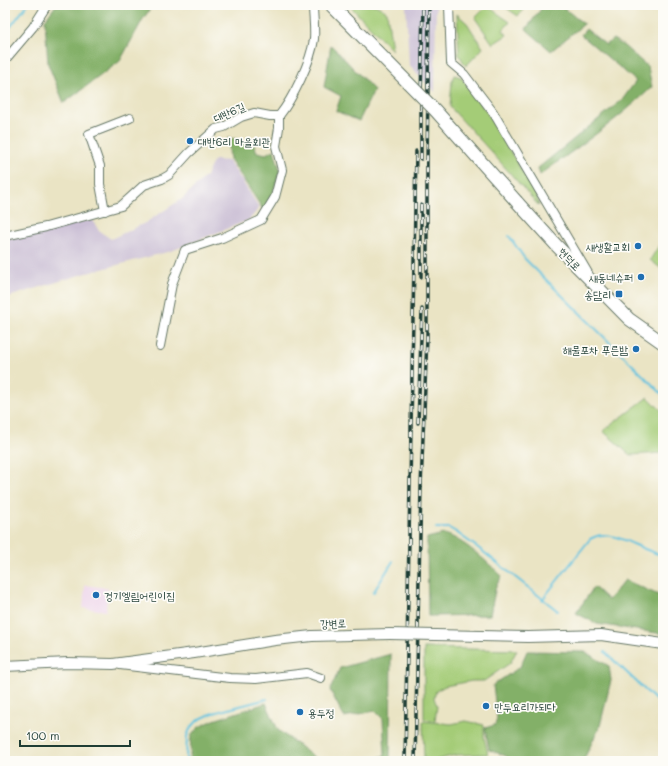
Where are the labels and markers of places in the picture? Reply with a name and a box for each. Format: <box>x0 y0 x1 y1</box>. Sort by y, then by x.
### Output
place label: 대반6리 마을회관 <box>198 134 270 149</box>
marker: 대반6리 마을회관 <box>185 136 195 146</box>
place label: 새생활교회 <box>586 239 630 254</box>
marker: 새생활교회 <box>633 241 643 251</box>
place label: 새동네슈퍼 <box>589 270 633 285</box>
marker: 새동네슈퍼 <box>636 272 646 282</box>
place label: 송담리 <box>584 287 611 302</box>
marker: 송담리 <box>614 289 624 299</box>
place label: 해물포차 푸른밤 <box>563 342 628 357</box>
marker: 해물포차 푸른밤 <box>631 344 641 354</box>
place label: 경기엘림어린이집 <box>104 588 175 603</box>
marker: 경기엘림어린이집 <box>91 590 101 600</box>
place label: 만두요리가되다 <box>494 699 556 714</box>
marker: 만두요리가되다 <box>481 701 491 711</box>
place label: 용두정 <box>308 705 335 720</box>
marker: 용두정 <box>295 707 305 717</box>

